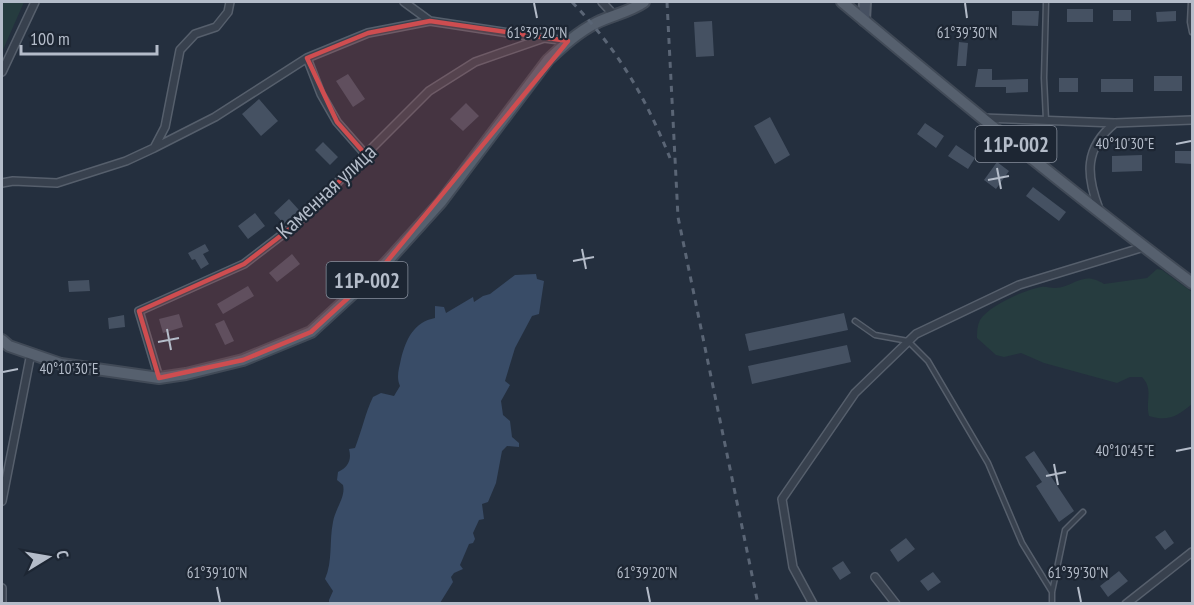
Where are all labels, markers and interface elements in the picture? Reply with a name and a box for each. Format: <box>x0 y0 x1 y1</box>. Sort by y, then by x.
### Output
scale bar <box>21 18 158 56</box>
text: 61°39'20"N <box>507 23 567 42</box>
text: 61°39'30"N <box>937 23 997 42</box>
text: 100 m <box>30 27 70 50</box>
road number: 11Р-002 <box>976 126 1056 162</box>
text: 40°10'30"E <box>1095 134 1155 153</box>
street label: Каменная улица <box>270 138 382 244</box>
road number: 11Р-002 <box>326 262 407 298</box>
text: 40°10'30"E <box>39 359 99 378</box>
text: 40°10'45"E <box>1095 441 1155 460</box>
north arrow <box>18 527 78 587</box>
text: С <box>52 549 73 560</box>
text: 61°39'10"N <box>187 563 247 582</box>
text: 61°39'20"N <box>617 563 677 582</box>
text: 61°39'30"N <box>1048 563 1108 582</box>

